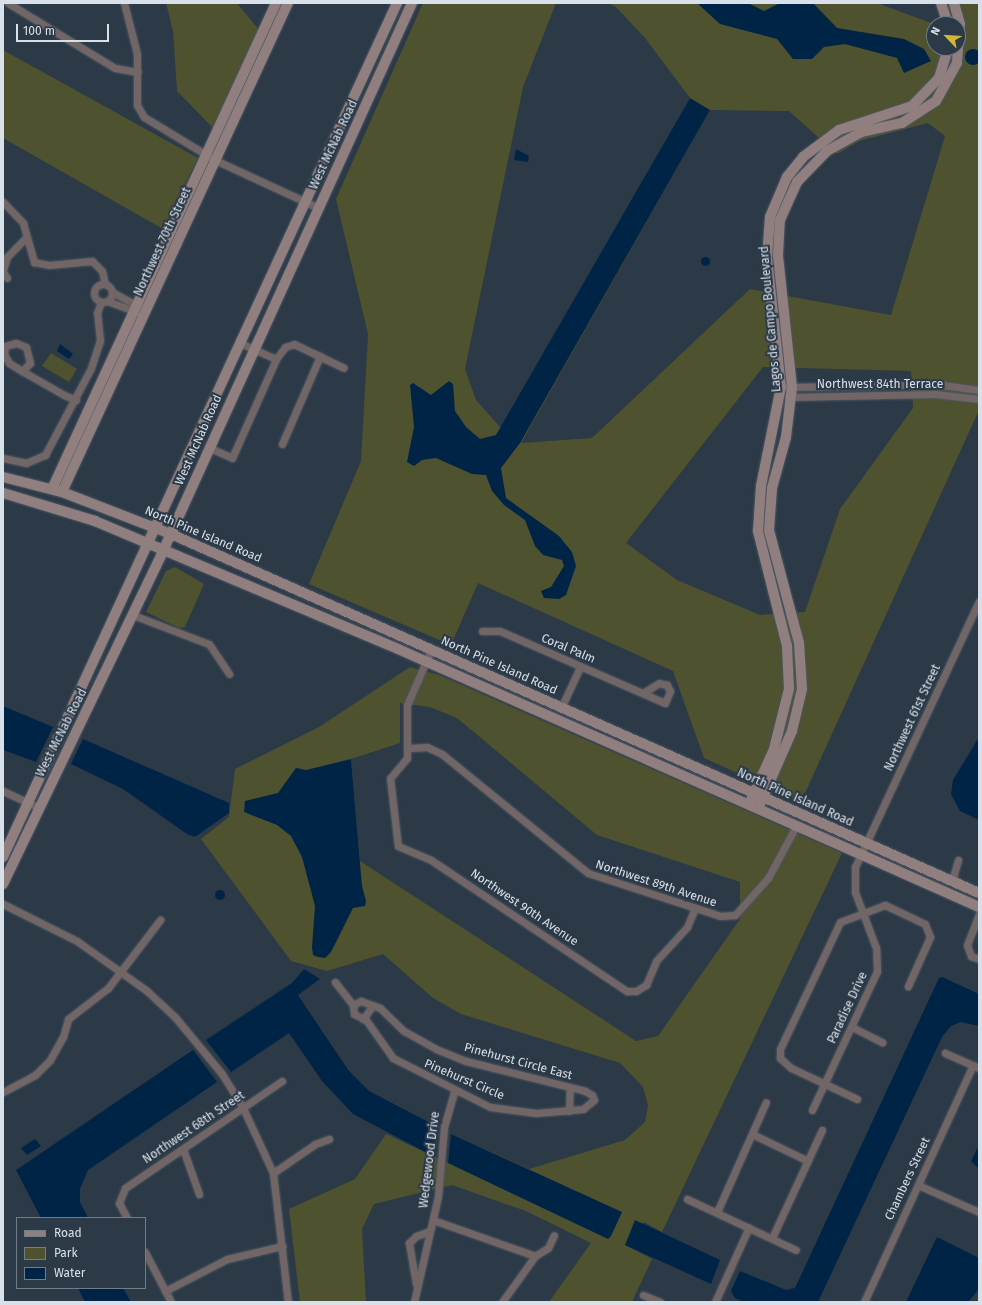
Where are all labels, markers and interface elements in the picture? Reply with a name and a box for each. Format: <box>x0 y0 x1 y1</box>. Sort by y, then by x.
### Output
scale bar <box>18 16 111 42</box>
north arrow <box>926 16 966 56</box>
text: 100 m <box>23 24 55 38</box>
text: N <box>928 25 943 37</box>
street label: West McNab Road <box>307 98 361 192</box>
street label: Northwest 70th Street <box>131 185 195 299</box>
street label: Lagos de Campo Boulevard <box>757 245 785 393</box>
street label: Northwest 84th Terrace <box>817 378 943 392</box>
street label: West McNab Road <box>173 393 225 487</box>
street label: North Pine Island Road <box>142 504 264 566</box>
street label: Coral Palm <box>539 631 597 667</box>
street label: North Pine Island Road <box>439 634 559 698</box>
street label: Northwest 61st Street <box>882 662 944 774</box>
street label: West McNab Road <box>34 686 90 780</box>
street label: North Pine Island Road <box>735 766 855 830</box>
street label: Northwest 89th Avenue <box>594 858 718 910</box>
street label: Northwest 90th Avenue <box>467 867 581 949</box>
street label: Paradise Drive <box>825 970 871 1046</box>
street label: Pinehurst Circle East <box>462 1041 574 1083</box>
street label: Pinehurst Circle <box>422 1057 506 1103</box>
street label: Northwest 68th Street <box>140 1089 248 1167</box>
street label: Wedgewood Drive <box>417 1111 443 1209</box>
street label: Chambers Street <box>882 1135 934 1223</box>
legend <box>16 1217 146 1289</box>
text: Road <box>54 1226 82 1240</box>
text: Park <box>54 1246 78 1260</box>
text: Water <box>54 1266 85 1280</box>

